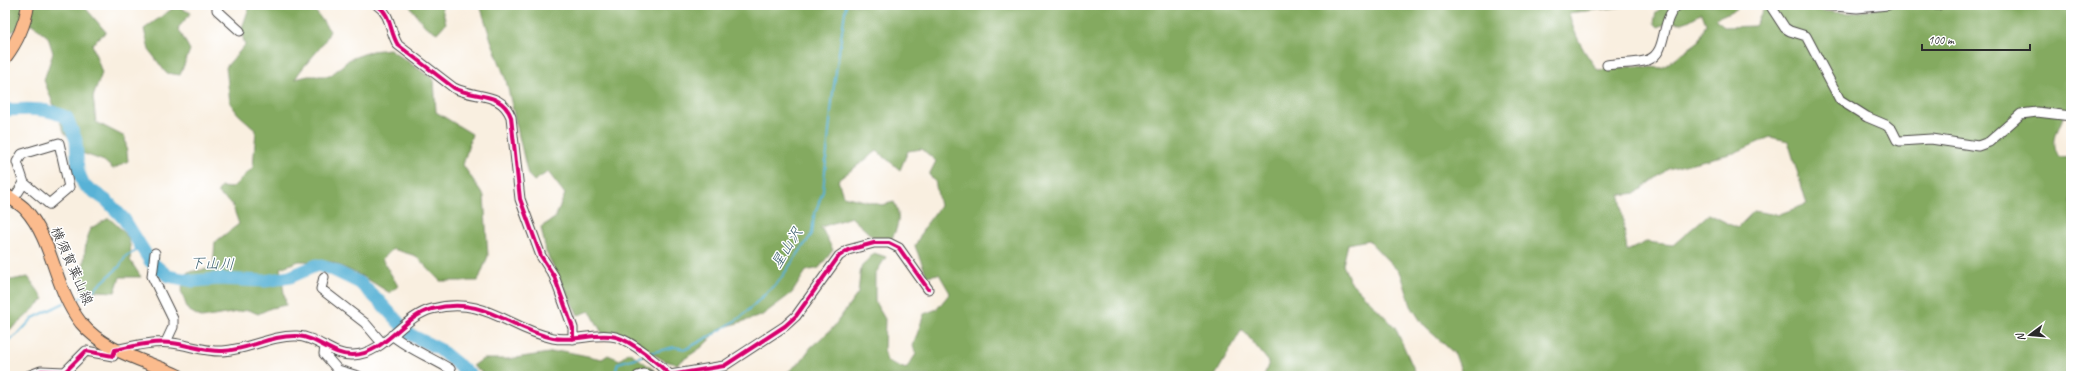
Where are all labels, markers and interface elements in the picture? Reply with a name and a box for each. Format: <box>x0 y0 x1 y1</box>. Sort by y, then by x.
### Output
scale bar <box>1922 26 2030 52</box>
text: 100 m <box>1928 32 1955 48</box>
water label: 星山沢 <box>767 223 808 272</box>
street label: 横須賀葉山線 <box>47 224 97 308</box>
water label: 下山川 <box>189 254 235 274</box>
north arrow <box>2010 315 2050 355</box>
text: N <box>2012 330 2028 343</box>

